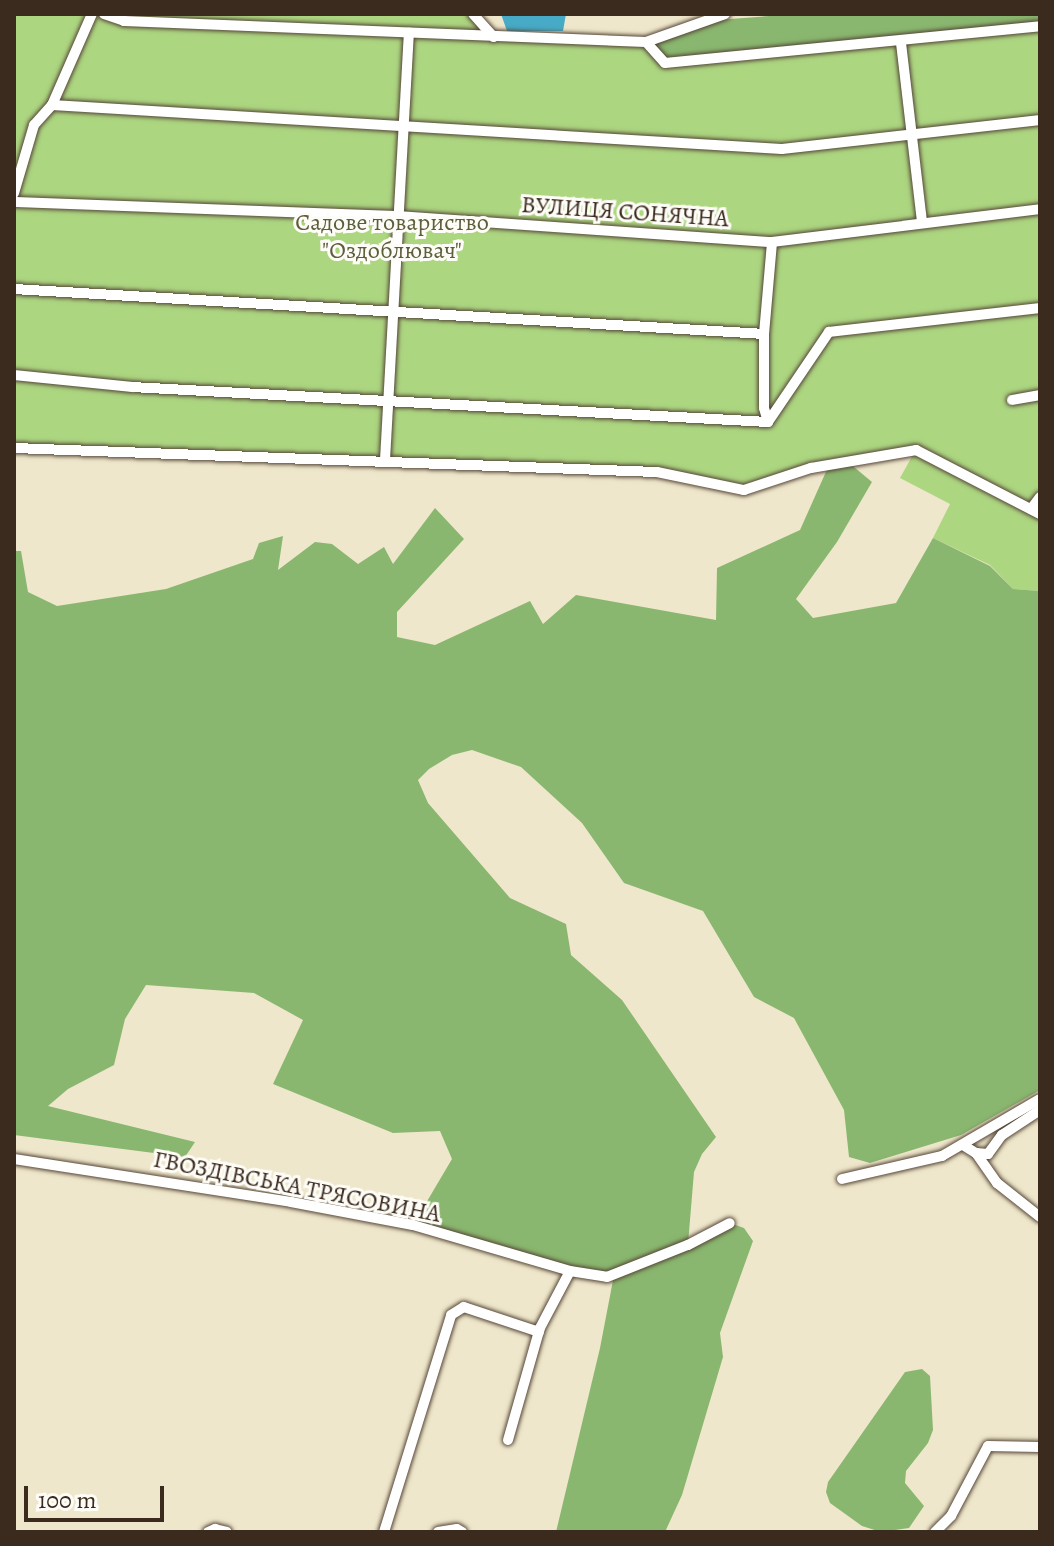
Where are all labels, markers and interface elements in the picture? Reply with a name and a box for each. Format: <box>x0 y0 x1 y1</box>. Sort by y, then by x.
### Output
street label: ВУЛИЦЯ СОНЯЧНА <box>520 190 730 234</box>
park label: Садове товариство "Оздоблювач" <box>295 209 489 265</box>
street label: ГВОЗДІВСЬКА ТРЯСОВИНА <box>151 1145 443 1229</box>
scale bar <box>28 1470 168 1520</box>
text: 100 m <box>38 1484 97 1516</box>

